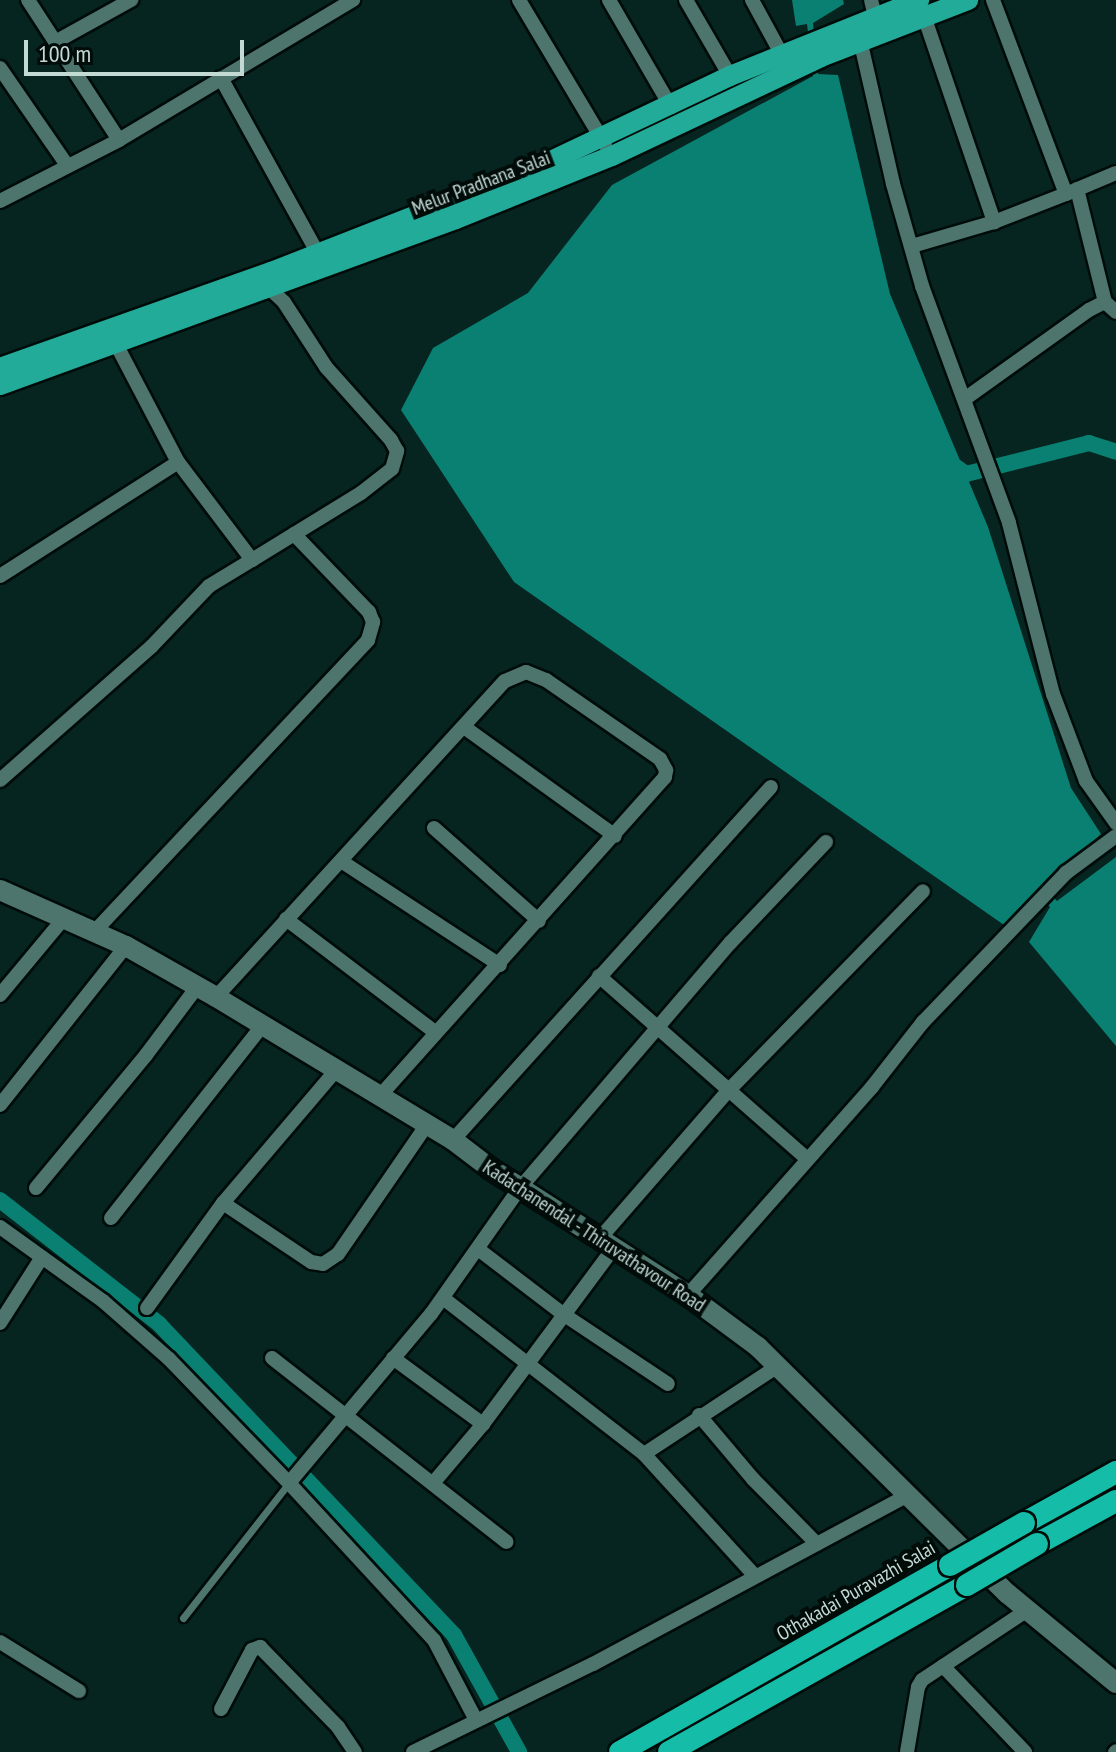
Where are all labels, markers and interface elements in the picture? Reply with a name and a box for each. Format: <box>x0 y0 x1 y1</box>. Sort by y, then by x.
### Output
scale bar <box>28 24 248 74</box>
text: 100 m <box>38 38 91 69</box>
street label: Melur Pradhana Salai <box>409 146 553 220</box>
street label: Kadachanendal - Thiruvathavour Road <box>477 1154 711 1318</box>
street label: Othakadai Puravazhi Salai <box>773 1536 939 1646</box>

